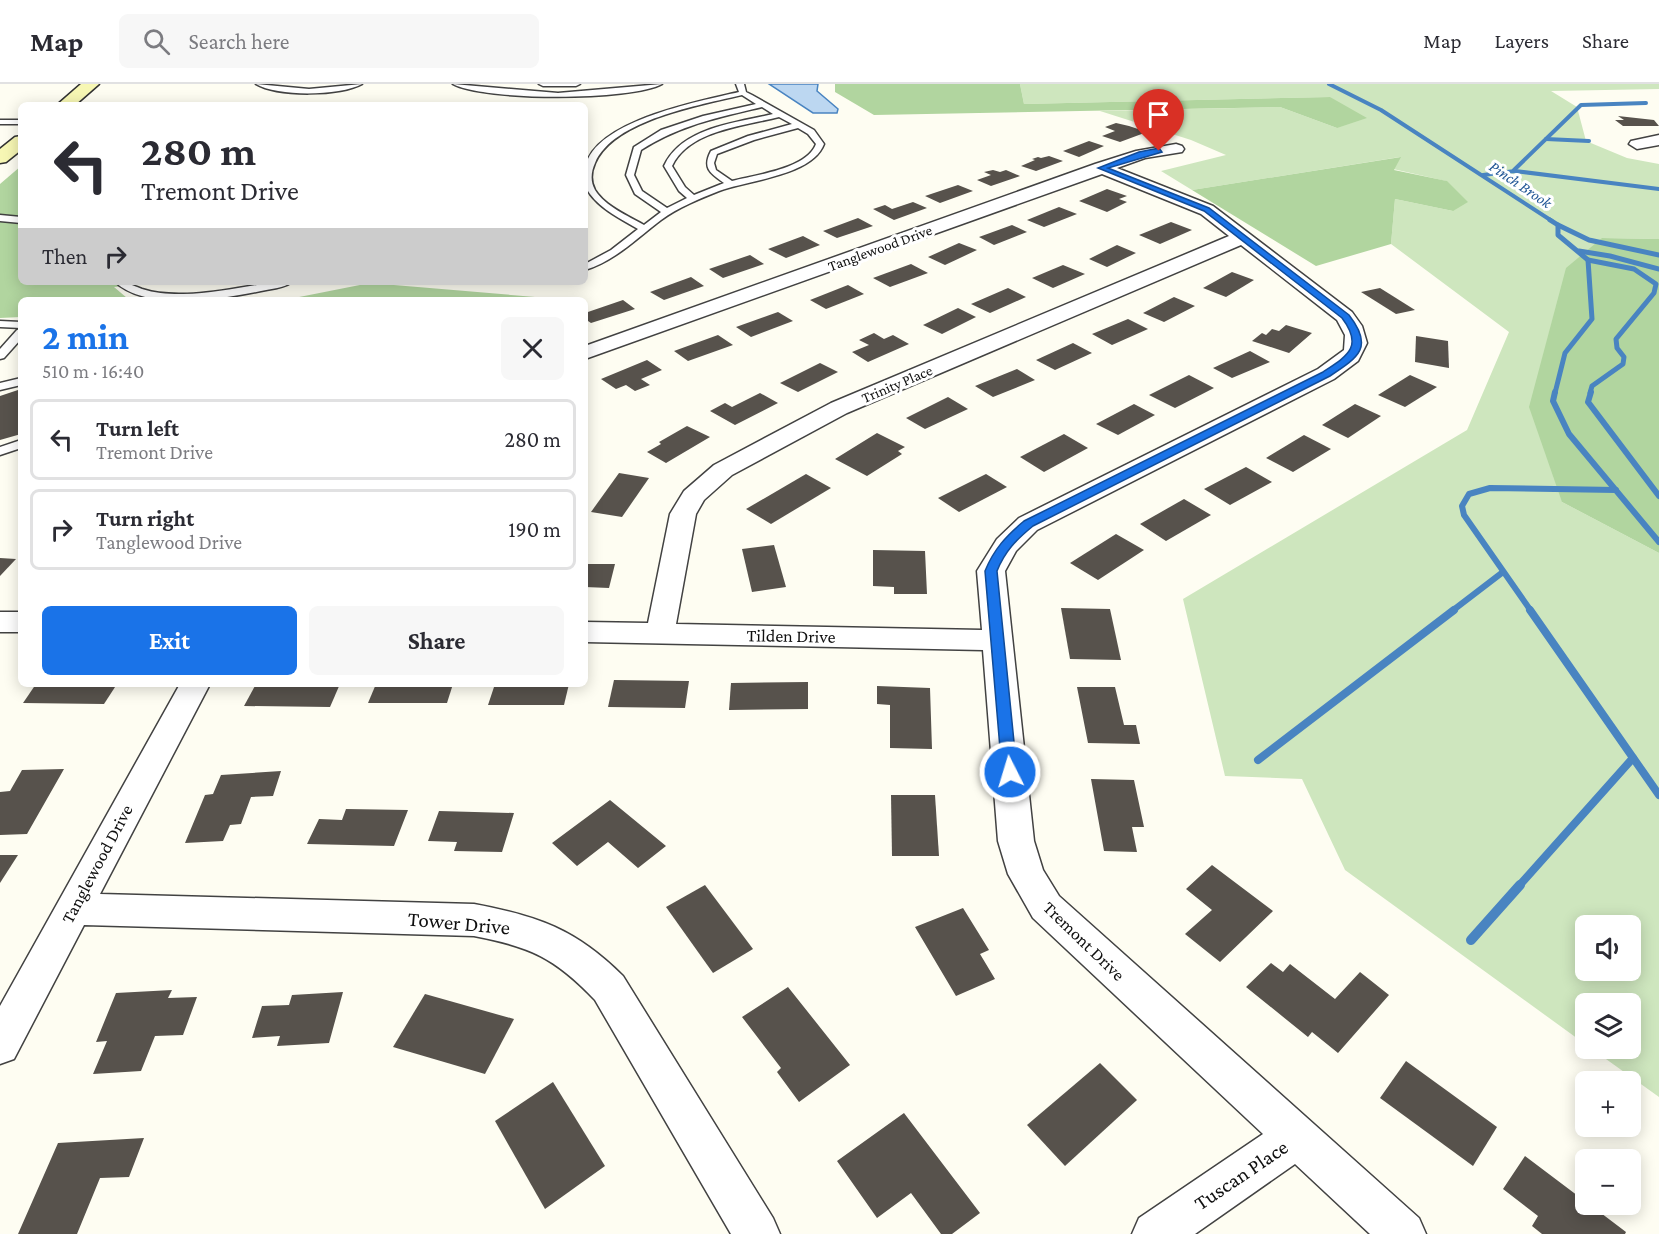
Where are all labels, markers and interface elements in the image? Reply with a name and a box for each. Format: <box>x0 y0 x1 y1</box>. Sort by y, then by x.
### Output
search box <box>119 14 539 68</box>
icon: search <box>140 25 173 58</box>
text: Map <box>30 26 83 57</box>
text: Search here <box>188 29 289 54</box>
text: Map <box>1423 29 1462 53</box>
text: Layers <box>1495 29 1549 53</box>
text: Share <box>1582 29 1629 53</box>
pin <box>1133 89 1184 151</box>
icon: arrive <box>1142 98 1175 131</box>
icon: left <box>42 126 120 204</box>
text: 280 m <box>141 127 256 174</box>
water label: Pinch Brook <box>1486 157 1556 212</box>
text: Tremont Drive <box>141 176 299 206</box>
street label: Tanglewood Drive <box>826 222 935 275</box>
icon: right <box>99 240 132 273</box>
text: Then <box>42 244 87 269</box>
text: 2 min <box>42 317 129 357</box>
button: close <box>501 317 564 380</box>
text: 510 m · 16:40 <box>42 360 144 382</box>
street label: Trinity Place <box>859 362 935 407</box>
text: Turn left <box>96 416 179 441</box>
icon: left <box>45 423 78 456</box>
text: 280 m <box>504 427 561 452</box>
text: Tremont Drive <box>96 441 213 463</box>
text: Turn right <box>96 506 194 531</box>
icon: right <box>45 513 78 546</box>
text: 190 m <box>508 517 561 542</box>
text: Tanglewood Drive <box>96 531 242 553</box>
button: Exit <box>42 606 297 675</box>
button: Share <box>309 606 564 675</box>
street label: Tilden Drive <box>746 625 836 647</box>
position arrow <box>978 740 1042 804</box>
street label: Tanglewood Drive <box>57 801 137 927</box>
street label: Tremont Drive <box>1039 897 1129 985</box>
street label: Tower Drive <box>407 907 511 939</box>
map controls <box>1575 915 1641 1215</box>
button: sound <box>1575 915 1641 981</box>
button: layers <box>1575 993 1641 1059</box>
button: + <box>1575 1071 1641 1137</box>
street label: Tuscan Place <box>1190 1135 1292 1215</box>
button: − <box>1575 1149 1641 1215</box>

